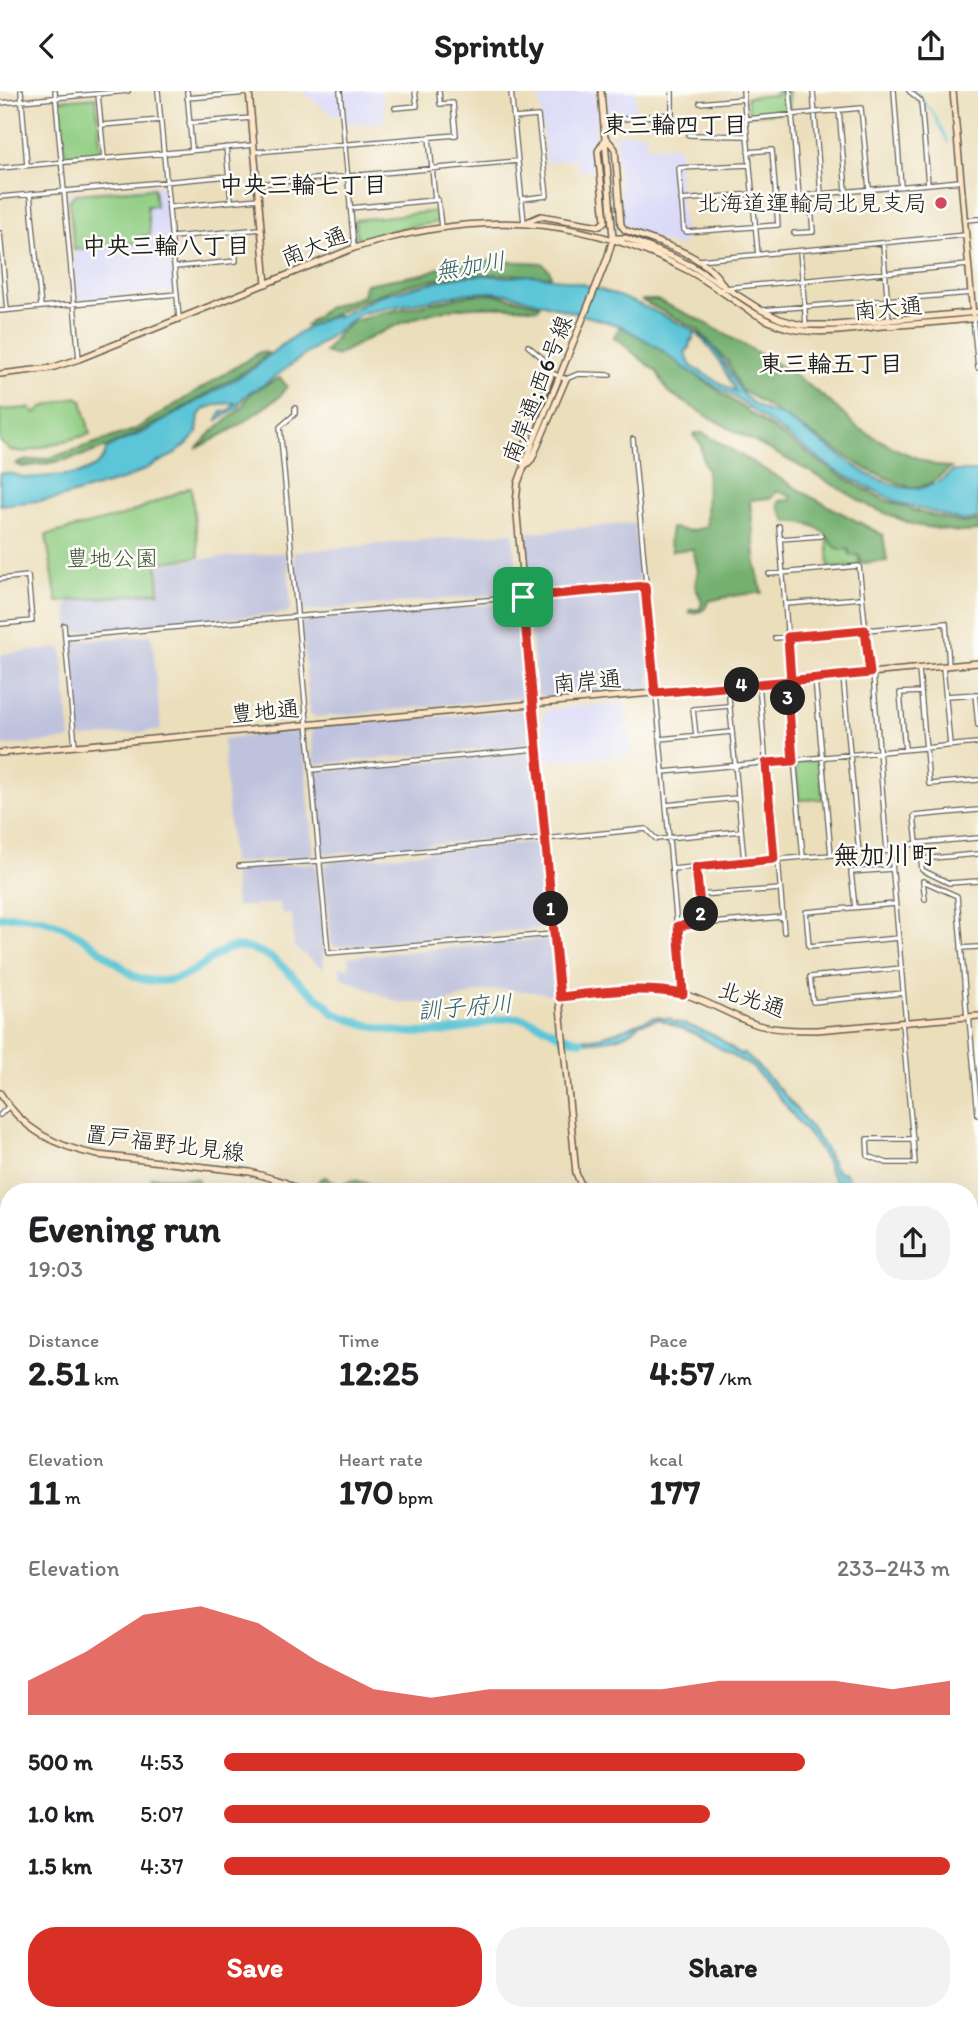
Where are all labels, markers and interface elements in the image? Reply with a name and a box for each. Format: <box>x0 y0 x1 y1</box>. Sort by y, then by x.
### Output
icon: back <box>28 27 66 65</box>
text: Sprintly <box>434 27 544 65</box>
icon: share <box>912 27 950 65</box>
district label: 東三輪四丁目 <box>603 110 747 139</box>
district label: 中央三輪七丁目 <box>219 170 387 199</box>
place label: 北海道運輸局北見支局 <box>697 189 927 217</box>
marker: 北海道運輸局北見支局 <box>933 195 949 211</box>
street label: 南大通 <box>277 220 351 272</box>
district label: 中央三輪八丁目 <box>82 231 250 260</box>
water label: 無加川 <box>432 246 508 285</box>
street label: 南大通 <box>852 291 924 325</box>
street label: 南岸通;西6号線 <box>496 311 578 467</box>
district label: 東三輪五丁目 <box>759 349 903 378</box>
park label: 豊地公園 <box>66 544 158 572</box>
pin <box>493 567 553 627</box>
icon: arrive <box>504 578 542 616</box>
street label: 南岸通 <box>551 664 623 698</box>
pin: 4 <box>724 667 760 703</box>
text: 4 <box>736 673 747 696</box>
pin: 3 <box>770 681 806 715</box>
text: 3 <box>782 686 793 709</box>
street label: 豊地通 <box>229 694 301 728</box>
district label: 無加川町 <box>833 839 937 871</box>
pin: 1 <box>534 891 568 927</box>
text: 1 <box>546 897 555 920</box>
pin: 2 <box>684 897 718 931</box>
text: 2 <box>696 902 706 925</box>
street label: 北光通 <box>715 975 789 1023</box>
water label: 訓子府川 <box>416 988 514 1025</box>
street label: 置戸福野北見線 <box>83 1119 247 1167</box>
text: Evening run <box>28 1206 221 1252</box>
button: share <box>876 1206 950 1280</box>
text: 19:03 <box>28 1255 83 1283</box>
text: Distance <box>28 1329 99 1352</box>
text: Time <box>339 1329 379 1352</box>
text: Pace <box>649 1329 687 1352</box>
text: 2.51 <box>28 1352 90 1394</box>
text: 12:25 <box>339 1352 419 1394</box>
text: 4:57 <box>649 1352 715 1394</box>
text: km <box>90 1367 119 1390</box>
text: /km <box>715 1367 752 1390</box>
text: Elevation <box>28 1448 104 1471</box>
text: Heart rate <box>339 1448 423 1471</box>
text: kcal <box>649 1448 683 1471</box>
text: 11 <box>28 1471 60 1513</box>
text: 170 <box>339 1471 394 1513</box>
text: 177 <box>649 1471 700 1513</box>
text: m <box>60 1486 81 1509</box>
text: bpm <box>394 1486 433 1509</box>
text: Elevation <box>28 1554 119 1582</box>
text: 233–243 m <box>837 1554 950 1582</box>
text: 500 m <box>28 1748 93 1776</box>
text: 4:53 <box>140 1748 184 1776</box>
text: 1.0 km <box>28 1800 94 1828</box>
text: 5:07 <box>140 1800 183 1828</box>
text: 1.5 km <box>28 1852 92 1880</box>
text: 4:37 <box>140 1852 183 1880</box>
button: Save <box>28 1927 482 2007</box>
button: Share <box>496 1927 950 2007</box>

